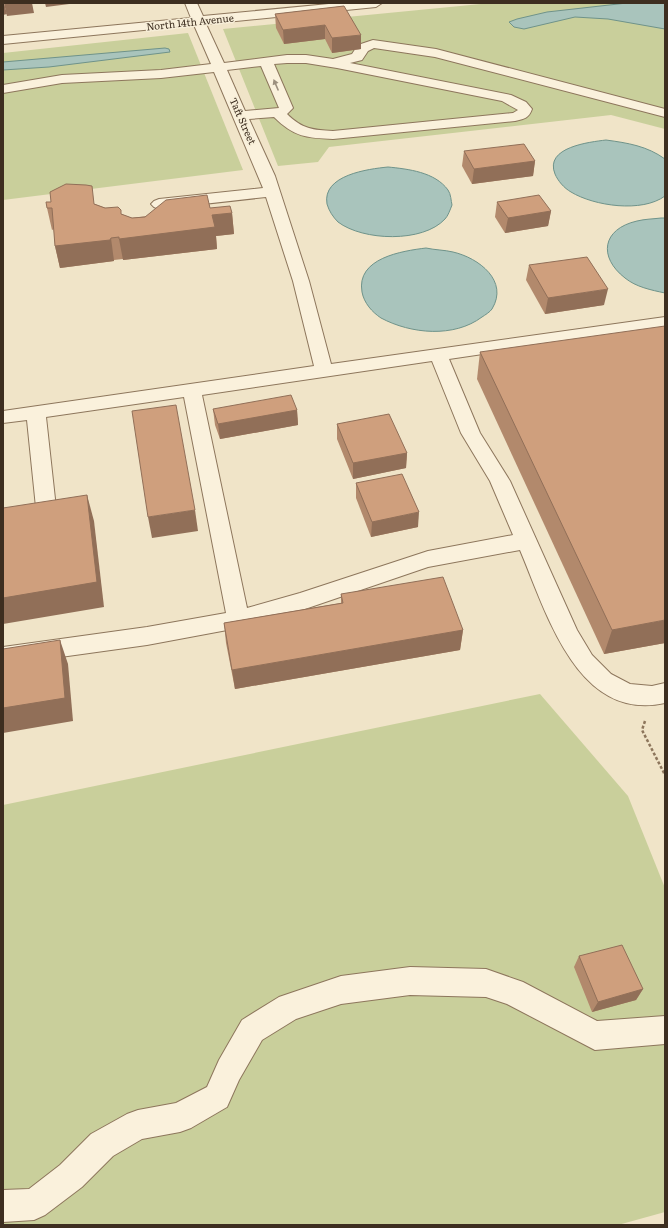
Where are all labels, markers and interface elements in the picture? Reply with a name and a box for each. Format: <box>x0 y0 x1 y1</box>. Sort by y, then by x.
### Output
street label: North 14th Avenue <box>145 9 234 34</box>
one-way arrow <box>273 79 279 90</box>
street label: Taft Street <box>226 95 260 147</box>

